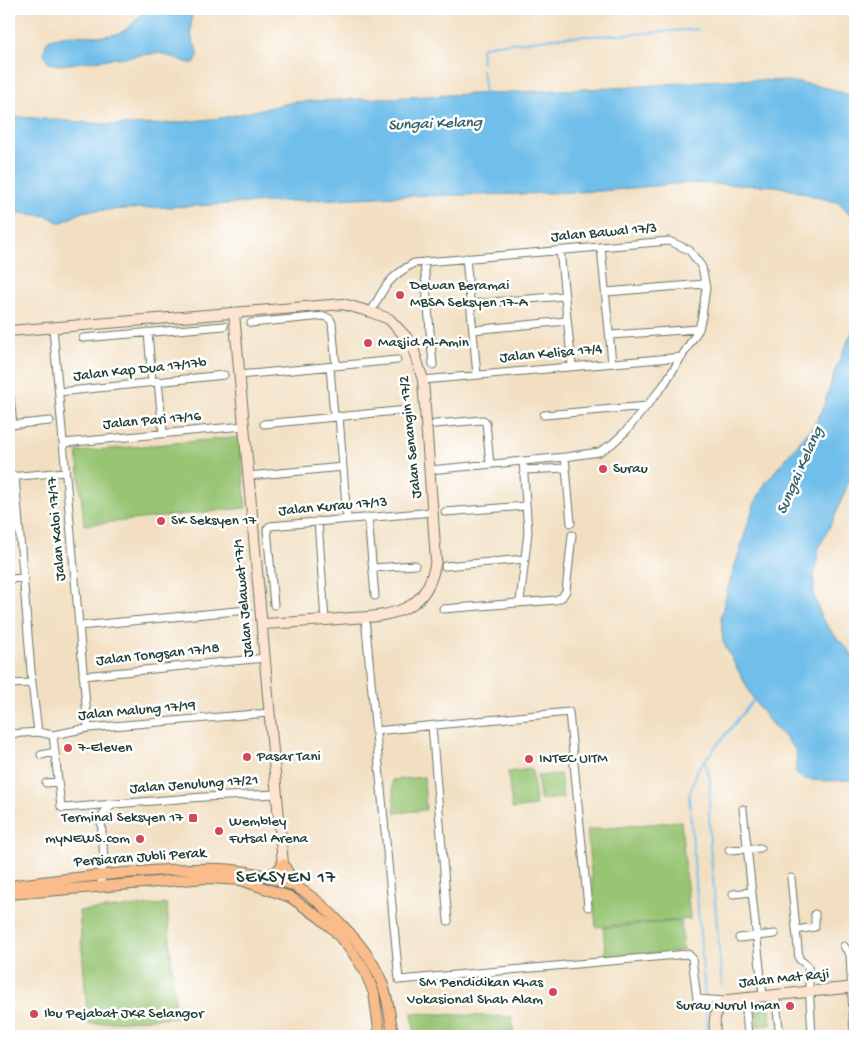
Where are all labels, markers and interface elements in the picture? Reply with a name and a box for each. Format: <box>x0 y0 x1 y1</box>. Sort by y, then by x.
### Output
water label: Sungai Kelang <box>388 114 483 136</box>
street label: Jalan Bawal 17/3 <box>550 219 658 247</box>
place label: Dewan Beramai MBSA Seksyen 17-A <box>409 277 529 312</box>
marker: Dewan Beramai MBSA Seksyen 17-A <box>394 289 406 301</box>
place label: Masjid Al-Amin <box>378 334 469 352</box>
marker: Masjid Al-Amin <box>362 337 374 349</box>
street label: Jalan Kelisa 17/4 <box>499 341 603 367</box>
street label: Jalan Kap Dua 17/17b <box>72 354 208 386</box>
street label: Jalan Senangin 17/2 <box>396 375 426 499</box>
street label: Jalan Pari 17/16 <box>102 408 202 434</box>
water label: Sungai Kelang <box>773 423 829 518</box>
place label: Surau <box>613 460 648 478</box>
marker: Surau <box>597 463 609 475</box>
street label: Jalan Kaloi 17/17 <box>43 475 71 582</box>
street label: Jalan Kurau 17/13 <box>278 493 388 521</box>
place label: SK Seksyen 17 <box>171 512 258 530</box>
marker: SK Seksyen 17 <box>155 515 167 527</box>
street label: Jalan Jelawat 17/1 <box>230 538 258 658</box>
street label: Jalan Tongsan 17/18 <box>95 640 221 670</box>
street label: Jalan Malung 17/19 <box>77 697 197 725</box>
place label: 7-Eleven <box>77 739 132 757</box>
marker: 7-Eleven <box>62 742 74 754</box>
place label: Pasar Tani <box>256 748 321 766</box>
place label: INTEC UITM <box>539 750 608 768</box>
marker: Pasar Tani <box>241 751 253 763</box>
marker: INTEC UITM <box>523 753 535 765</box>
street label: Jalan Jenulung 17/21 <box>129 772 259 798</box>
place label: Terminal Seksyen 17 <box>60 809 184 827</box>
marker: Terminal Seksyen 17 <box>187 812 199 824</box>
place label: Wembley Futsal Arena <box>228 813 309 848</box>
marker: Wembley Futsal Arena <box>213 825 225 837</box>
place label: myNEWS.com <box>45 830 130 848</box>
marker: myNEWS.com <box>134 833 146 845</box>
street label: Persiaran Jubli Perak <box>72 844 208 872</box>
district label: SEKSYEN 17 <box>236 868 336 889</box>
street label: Jalan Mat Raji <box>738 965 830 993</box>
place label: SM Pendidikan Khas Vokasional Shah Alam <box>406 974 543 1009</box>
marker: SM Pendidikan Khas Vokasional Shah Alam <box>547 986 559 998</box>
place label: Surau Nurul Iman <box>676 997 780 1015</box>
marker: Surau Nurul Iman <box>784 1000 796 1012</box>
place label: Ibu Pejabat JKR Selangor <box>44 1005 205 1023</box>
marker: Ibu Pejabat JKR Selangor <box>28 1008 40 1020</box>

